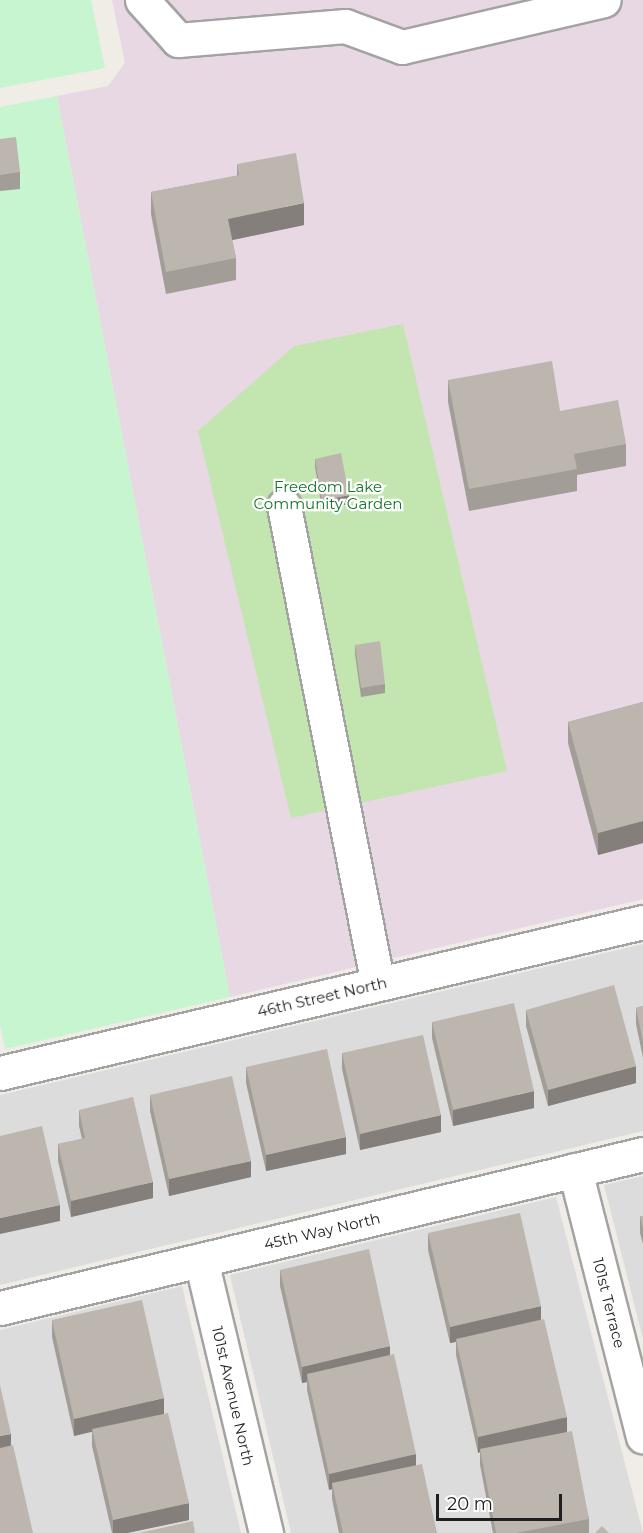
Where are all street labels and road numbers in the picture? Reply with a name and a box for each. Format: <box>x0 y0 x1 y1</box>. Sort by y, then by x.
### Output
street label: 46th Street North <box>255 973 389 1021</box>
street label: 45th Way North <box>262 1209 382 1253</box>
street label: 101st Terrace <box>589 1256 629 1350</box>
street label: 101st Avenue North <box>208 1324 258 1468</box>

